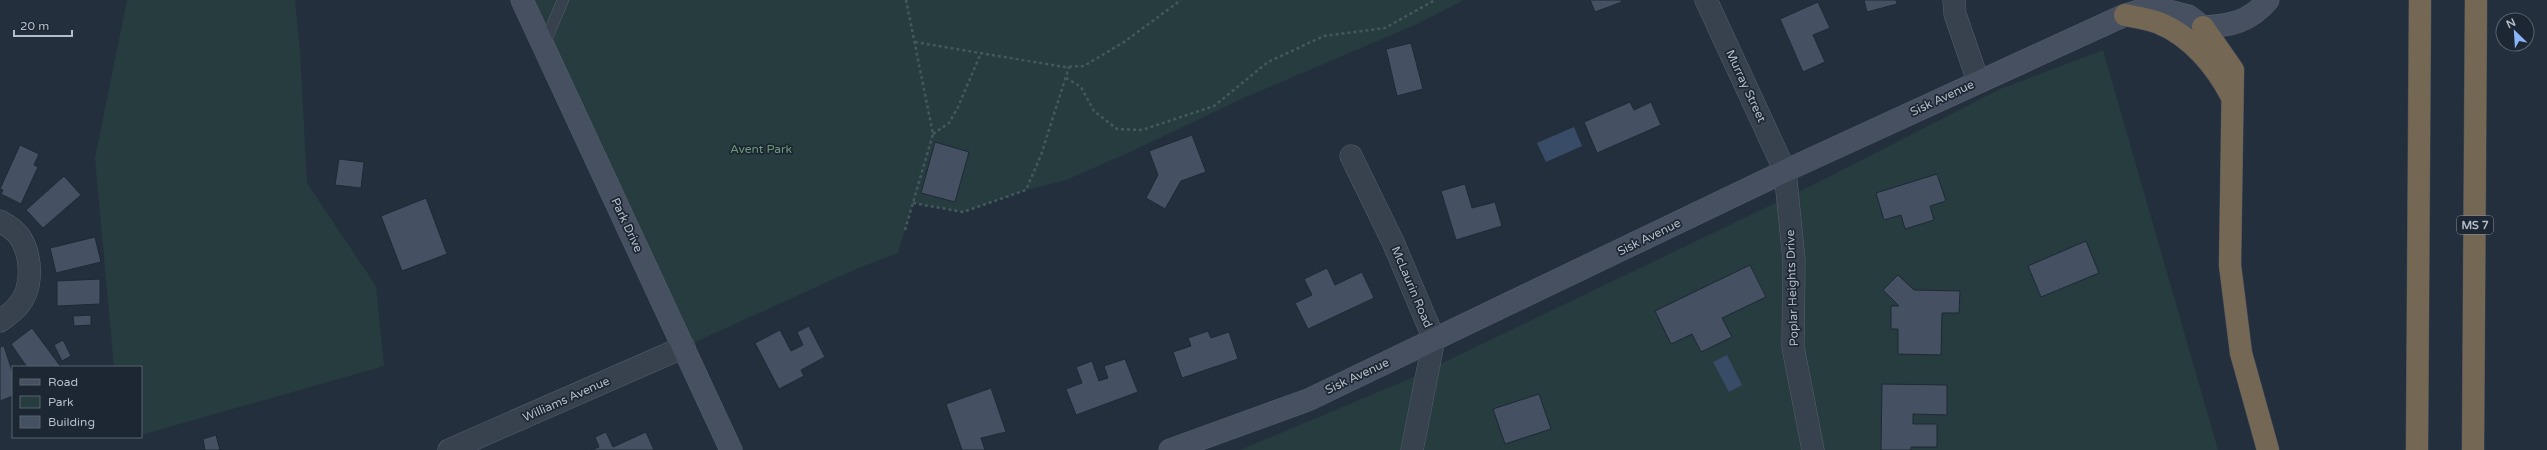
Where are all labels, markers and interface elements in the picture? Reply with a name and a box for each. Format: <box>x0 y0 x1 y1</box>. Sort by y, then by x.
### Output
scale bar <box>14 12 72 38</box>
north arrow <box>2495 12 2535 52</box>
text: N <box>2504 16 2518 31</box>
text: 20 m <box>20 19 49 33</box>
street label: Murray Street <box>1723 47 1769 125</box>
street label: Sisk Avenue <box>1908 77 1976 119</box>
park label: Avent Park <box>730 142 793 156</box>
street label: Park Drive <box>608 196 646 255</box>
street label: Sisk Avenue <box>1615 216 1683 258</box>
road number: MS 7 <box>2457 216 2493 234</box>
street label: Poplar Heights Drive <box>1783 229 1801 347</box>
street label: McLaurin Road <box>1389 244 1435 330</box>
street label: Sisk Avenue <box>1323 355 1391 397</box>
legend <box>12 366 142 438</box>
street label: Williams Avenue <box>520 373 612 424</box>
text: Road <box>48 375 78 389</box>
text: Park <box>48 395 74 409</box>
text: Building <box>48 415 95 429</box>

